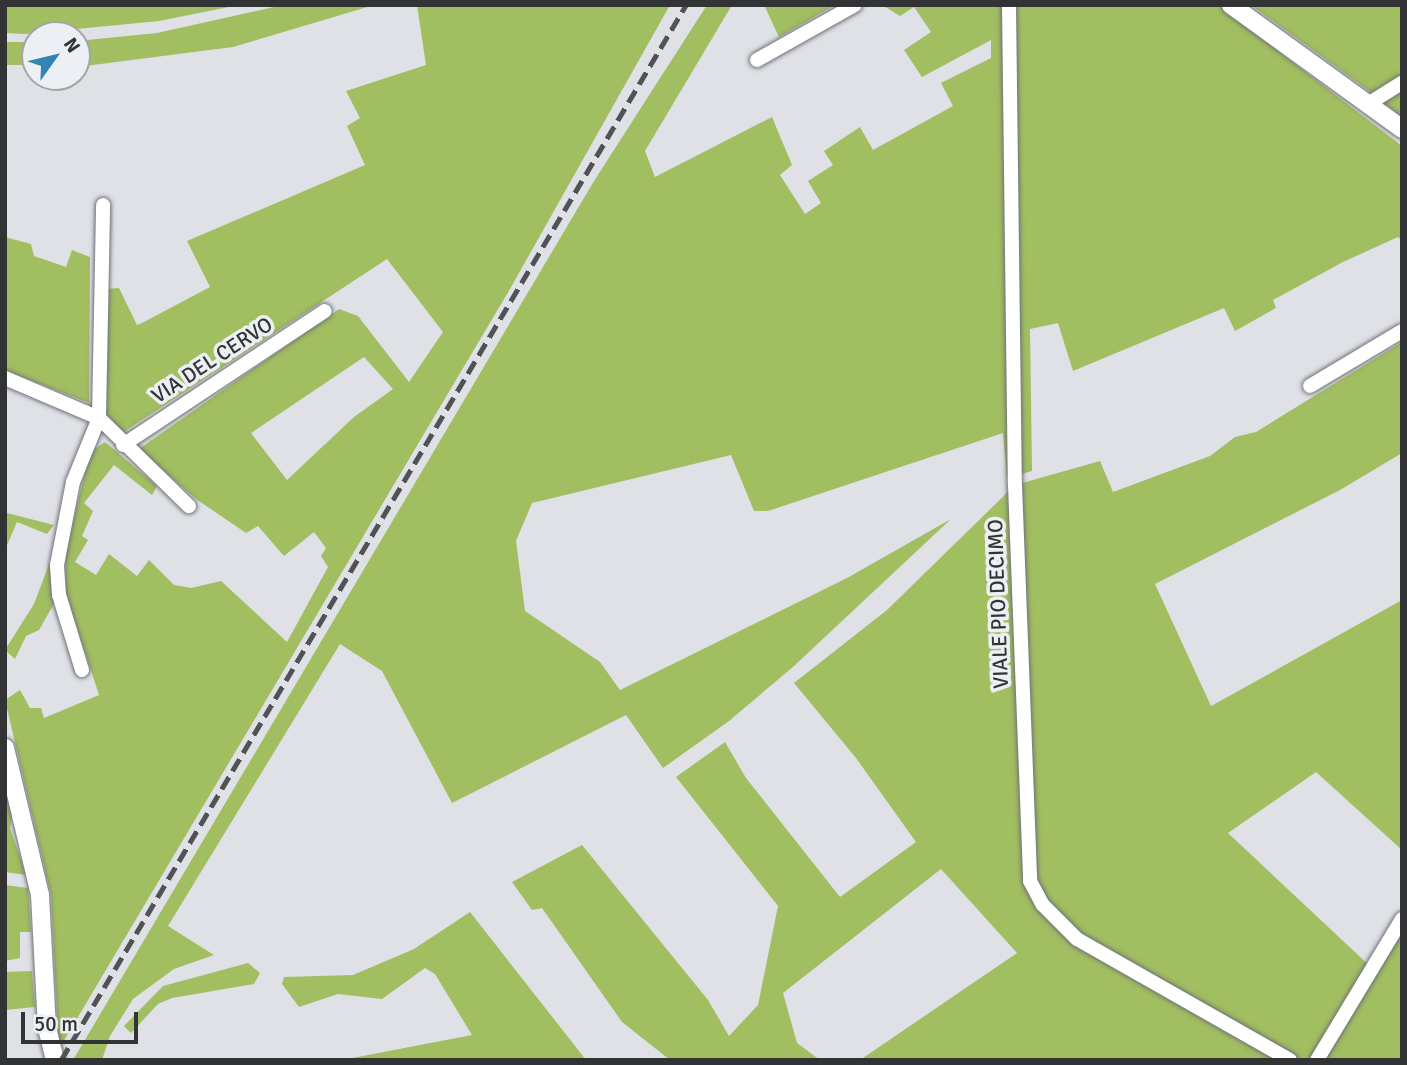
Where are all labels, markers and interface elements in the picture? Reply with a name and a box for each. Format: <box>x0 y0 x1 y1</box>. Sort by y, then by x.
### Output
north arrow <box>21 21 91 91</box>
text: N <box>58 33 85 58</box>
street label: VIA DEL CERVO <box>147 312 277 408</box>
street label: VIALE PIO DECIMO <box>982 519 1014 689</box>
scale bar <box>24 998 142 1042</box>
text: 50 m <box>34 1011 78 1037</box>

